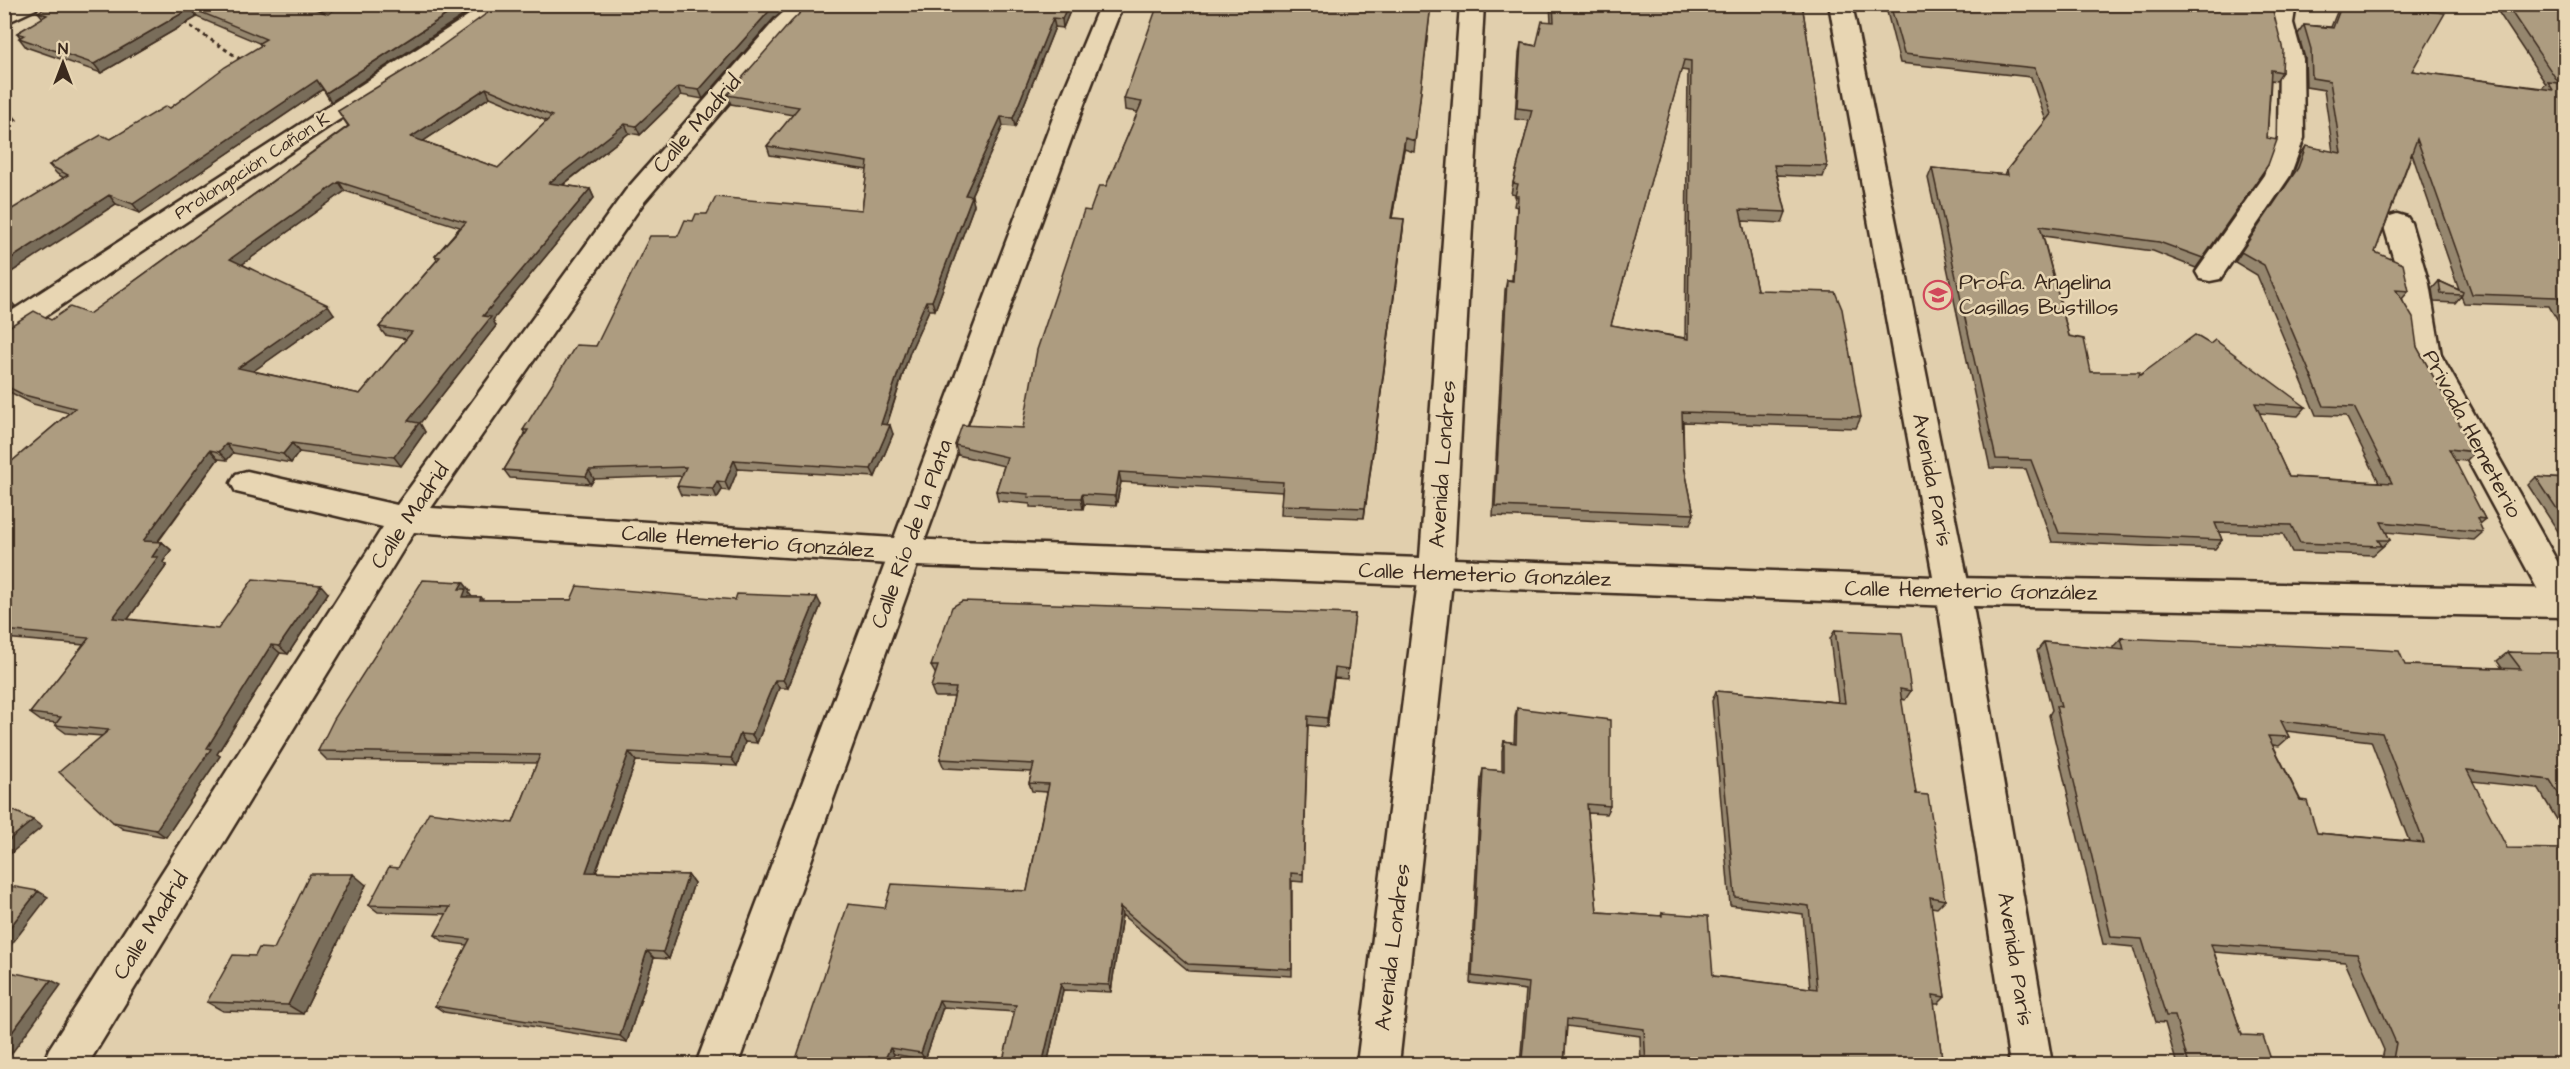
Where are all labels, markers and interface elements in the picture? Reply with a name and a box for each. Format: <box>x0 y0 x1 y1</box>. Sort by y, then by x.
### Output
north arrow <box>33 33 93 93</box>
text: N <box>58 38 68 60</box>
street label: Calle Madrid <box>645 68 749 180</box>
street label: Prolongación Cañon K <box>169 106 335 226</box>
place label: Profa. Angelina Casillas Bustillos <box>1959 267 2119 323</box>
school or university icon: Profa. Angelina Casillas Bustillos <box>1922 279 1954 311</box>
street label: Privada Hemeterio <box>2415 344 2530 524</box>
street label: Avenida Londres <box>1422 379 1464 549</box>
street label: Avenida París <box>1904 411 1960 549</box>
street label: Calle Río de la Plata <box>863 435 961 633</box>
street label: Calle Madrid <box>363 457 457 575</box>
street label: Calle Hemeterio González <box>621 518 875 566</box>
street label: Calle Hemeterio González <box>1358 555 1612 595</box>
street label: Calle Hemeterio González <box>1844 573 2098 609</box>
street label: Avenida Londres <box>1367 862 1419 1032</box>
street label: Calle Madrid <box>106 866 196 986</box>
street label: Avenida París <box>1989 890 2041 1028</box>

